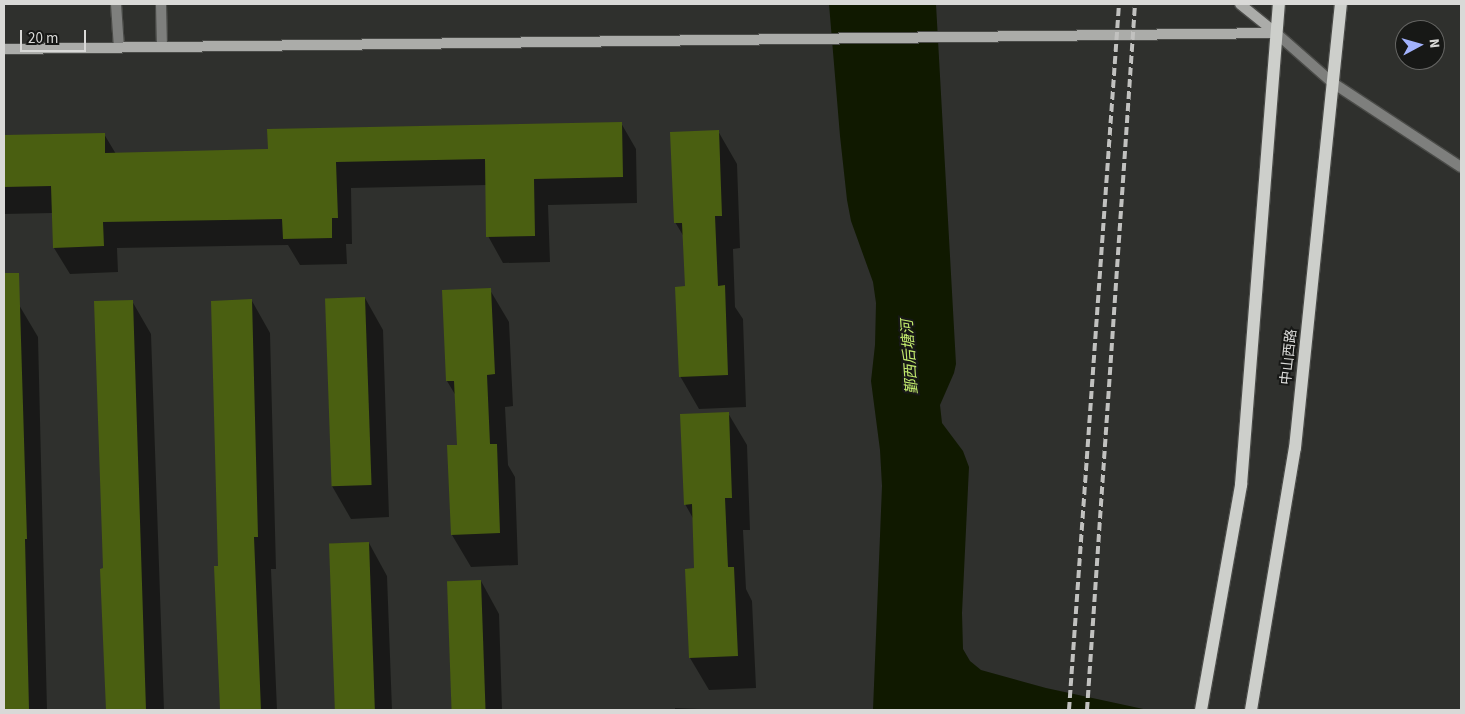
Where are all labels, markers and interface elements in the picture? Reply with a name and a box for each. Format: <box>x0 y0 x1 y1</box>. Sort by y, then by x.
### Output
scale bar <box>22 20 89 52</box>
north arrow <box>1395 20 1445 70</box>
text: 20 m <box>28 28 58 49</box>
text: N <box>1423 38 1444 49</box>
water label: 鄞西后塘河 <box>898 319 922 395</box>
street label: 中山西路 <box>1278 328 1300 386</box>

